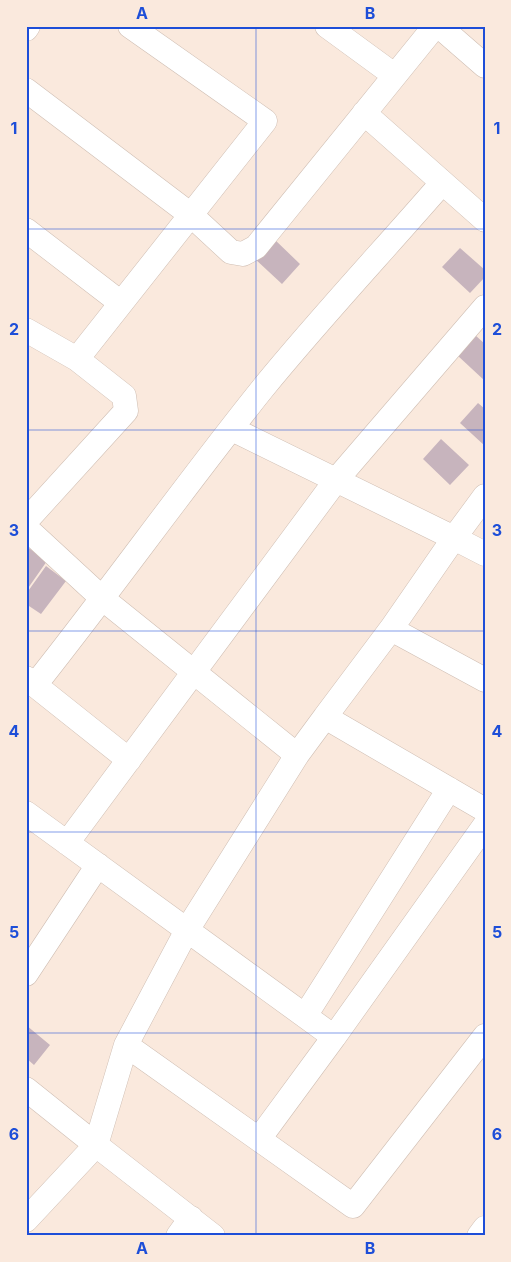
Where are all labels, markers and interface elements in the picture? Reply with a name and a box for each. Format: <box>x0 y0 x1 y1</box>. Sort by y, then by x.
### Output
text: A <box>136 3 148 23</box>
text: B <box>365 3 375 23</box>
text: 1 <box>11 118 17 138</box>
text: 1 <box>494 118 500 138</box>
text: 2 <box>9 319 19 339</box>
text: 2 <box>492 319 502 339</box>
text: 3 <box>9 520 19 540</box>
text: 3 <box>492 520 502 540</box>
text: 4 <box>9 721 20 741</box>
text: 4 <box>492 721 503 741</box>
text: 5 <box>9 922 19 942</box>
text: 5 <box>492 922 502 942</box>
text: 6 <box>9 1124 19 1144</box>
text: 6 <box>492 1124 502 1144</box>
text: A <box>136 1238 148 1258</box>
text: B <box>365 1238 375 1258</box>

